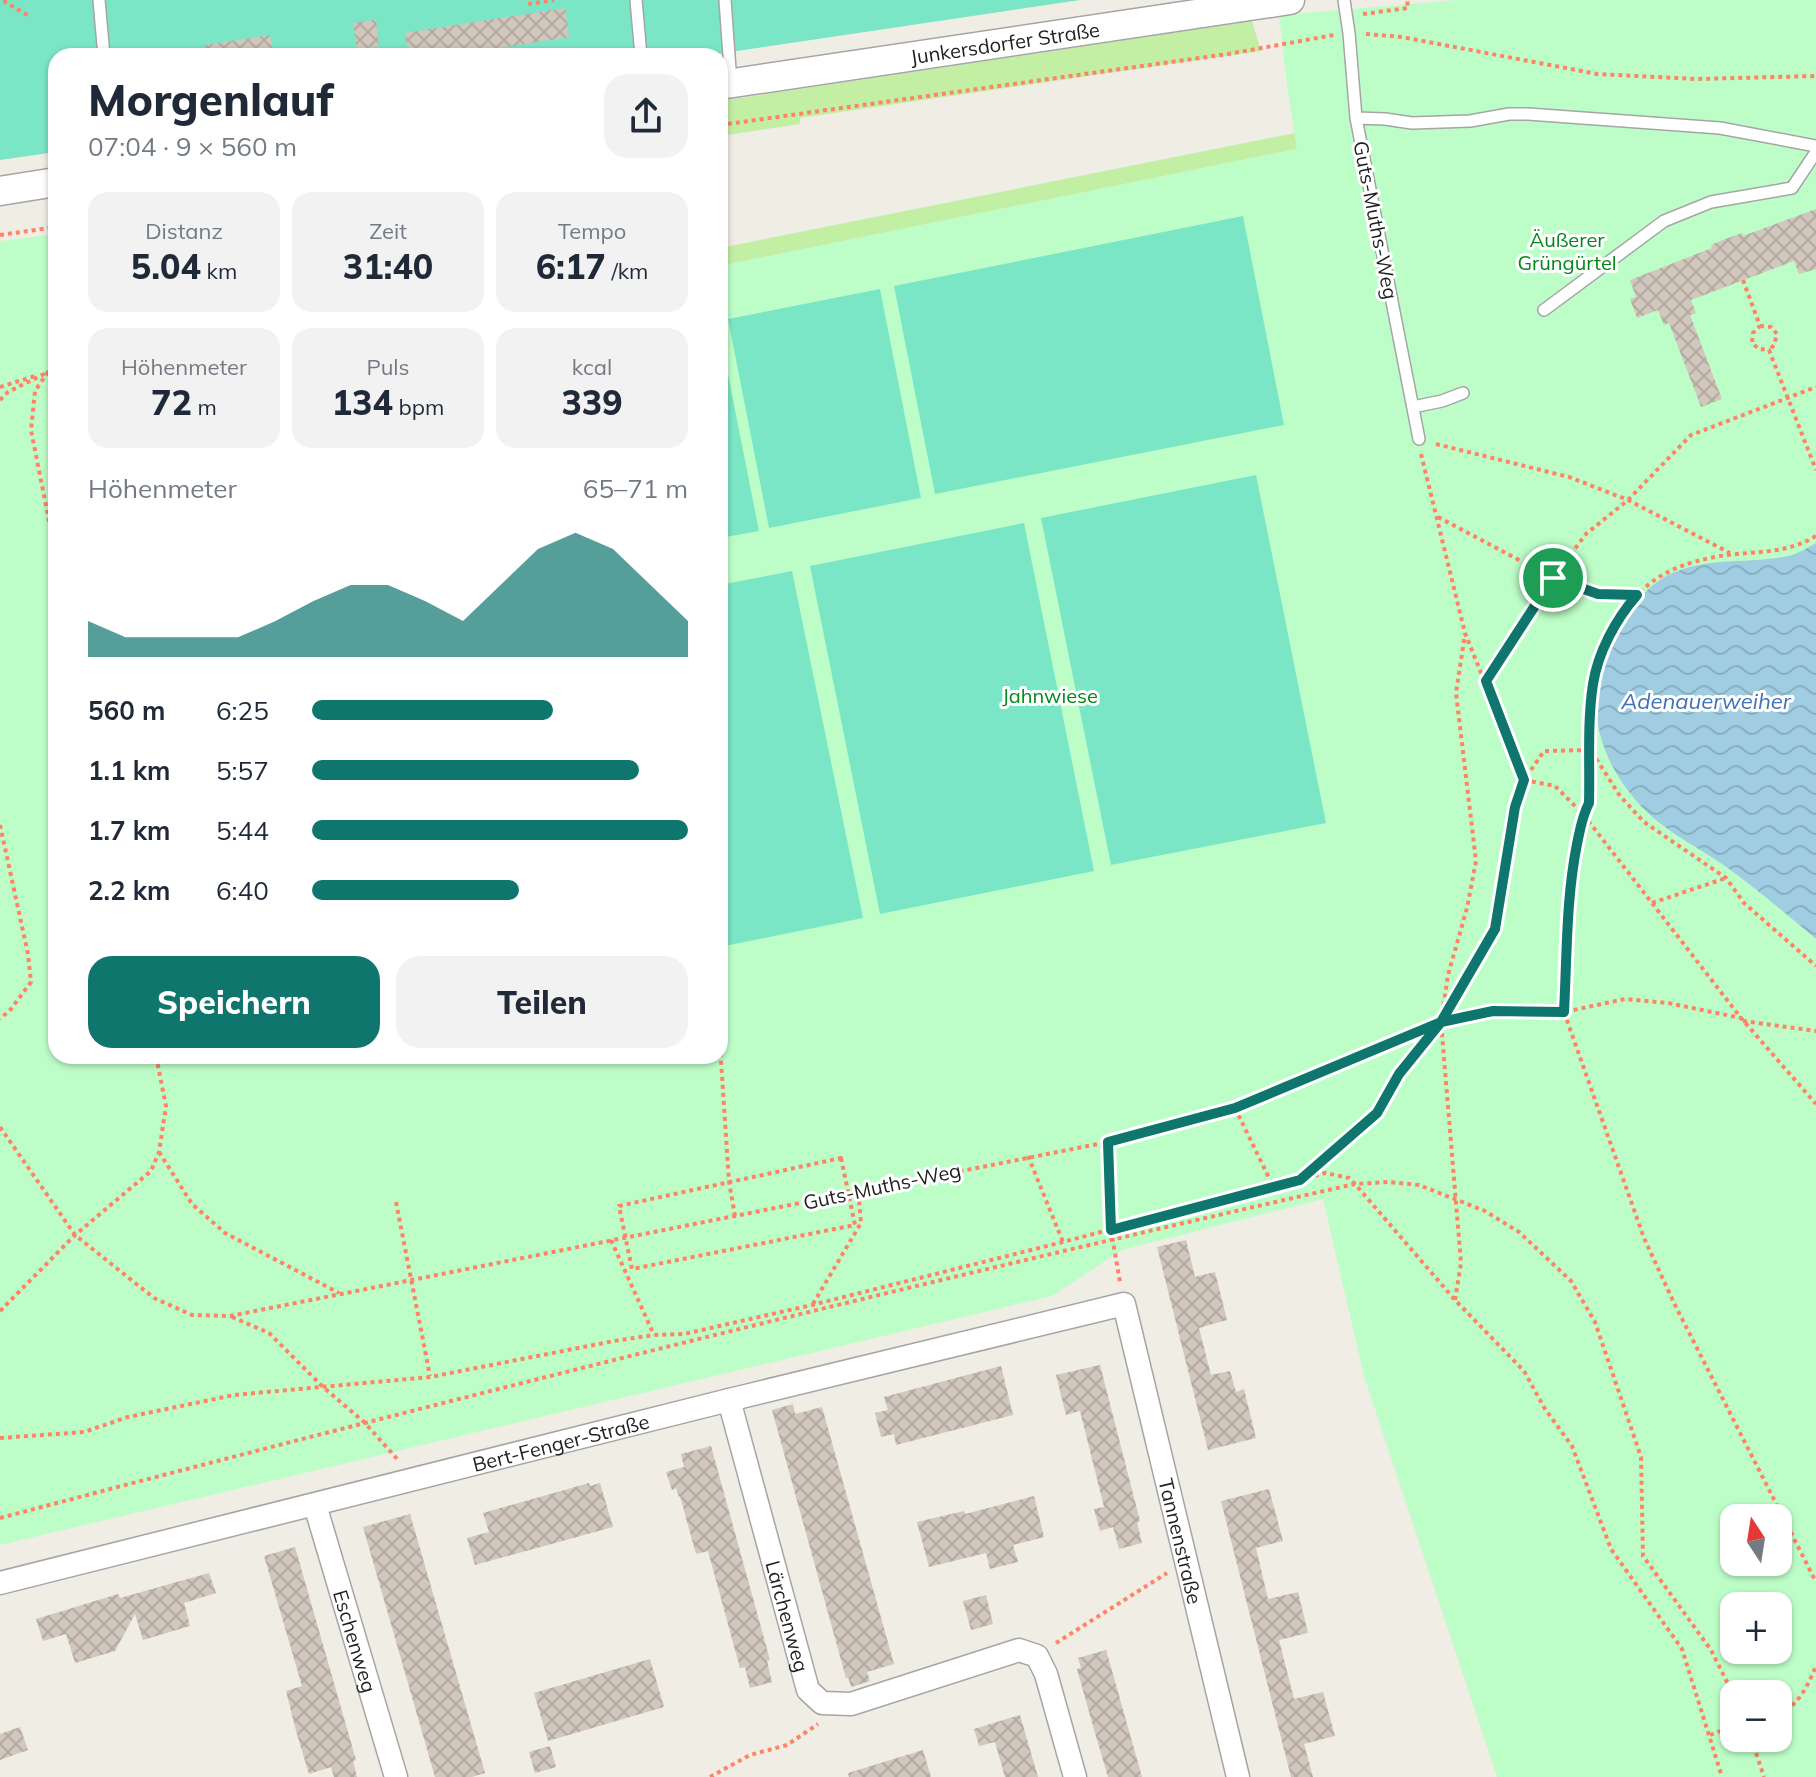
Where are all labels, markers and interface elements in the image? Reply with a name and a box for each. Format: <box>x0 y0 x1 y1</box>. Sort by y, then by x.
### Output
street label: Junkersdorfer Straße <box>908 16 1101 69</box>
text: Morgenlauf <box>88 72 333 127</box>
button: share <box>604 74 688 158</box>
text: 07:04 · 9 × 560 m <box>88 130 297 163</box>
street label: Guts-Muths-Weg <box>1348 139 1404 301</box>
text: Distanz <box>145 217 223 245</box>
text: Zeit <box>369 217 407 245</box>
text: Tempo <box>558 217 626 245</box>
park label: Äußerer Grüngürtel <box>1517 227 1617 275</box>
text: 5.04 <box>131 245 201 288</box>
text: 31:40 <box>343 245 433 288</box>
text: 6:17 <box>536 245 606 288</box>
text: km <box>201 257 237 285</box>
text: /km <box>606 257 648 285</box>
text: Höhenmeter <box>121 353 247 381</box>
text: Puls <box>366 353 410 381</box>
text: kcal <box>572 353 612 381</box>
text: 72 <box>151 381 192 424</box>
text: 134 <box>332 381 393 424</box>
text: 339 <box>561 381 623 424</box>
text: m <box>192 393 217 421</box>
text: bpm <box>393 393 444 421</box>
text: Höhenmeter <box>88 472 237 505</box>
text: 65–71 m <box>583 472 688 505</box>
pin <box>1519 544 1587 612</box>
icon: arrive <box>1531 556 1575 600</box>
park label: Jahnwiese <box>1002 683 1098 708</box>
water label: Adenauerweiher <box>1620 687 1792 715</box>
text: 560 m <box>88 694 165 727</box>
text: 6:25 <box>216 694 269 727</box>
text: 1.1 km <box>88 754 171 787</box>
text: 5:57 <box>216 754 269 787</box>
text: 1.7 km <box>88 814 171 847</box>
text: 5:44 <box>216 814 269 847</box>
text: 2.2 km <box>88 874 171 907</box>
text: 6:40 <box>216 874 269 907</box>
button: Speichern <box>88 956 380 1048</box>
button: Teilen <box>396 956 688 1048</box>
street label: Guts-Muths-Weg <box>801 1157 963 1215</box>
street label: Bert-Fenger-Straße <box>470 1408 652 1476</box>
street label: Tannenstraße <box>1154 1476 1208 1606</box>
north arrow <box>1720 1504 1792 1576</box>
map controls <box>1720 1504 1792 1752</box>
street label: Lärchenweg <box>761 1558 815 1675</box>
street label: Eschenweg <box>328 1587 383 1695</box>
button: + <box>1720 1592 1792 1664</box>
button: − <box>1720 1680 1792 1752</box>

